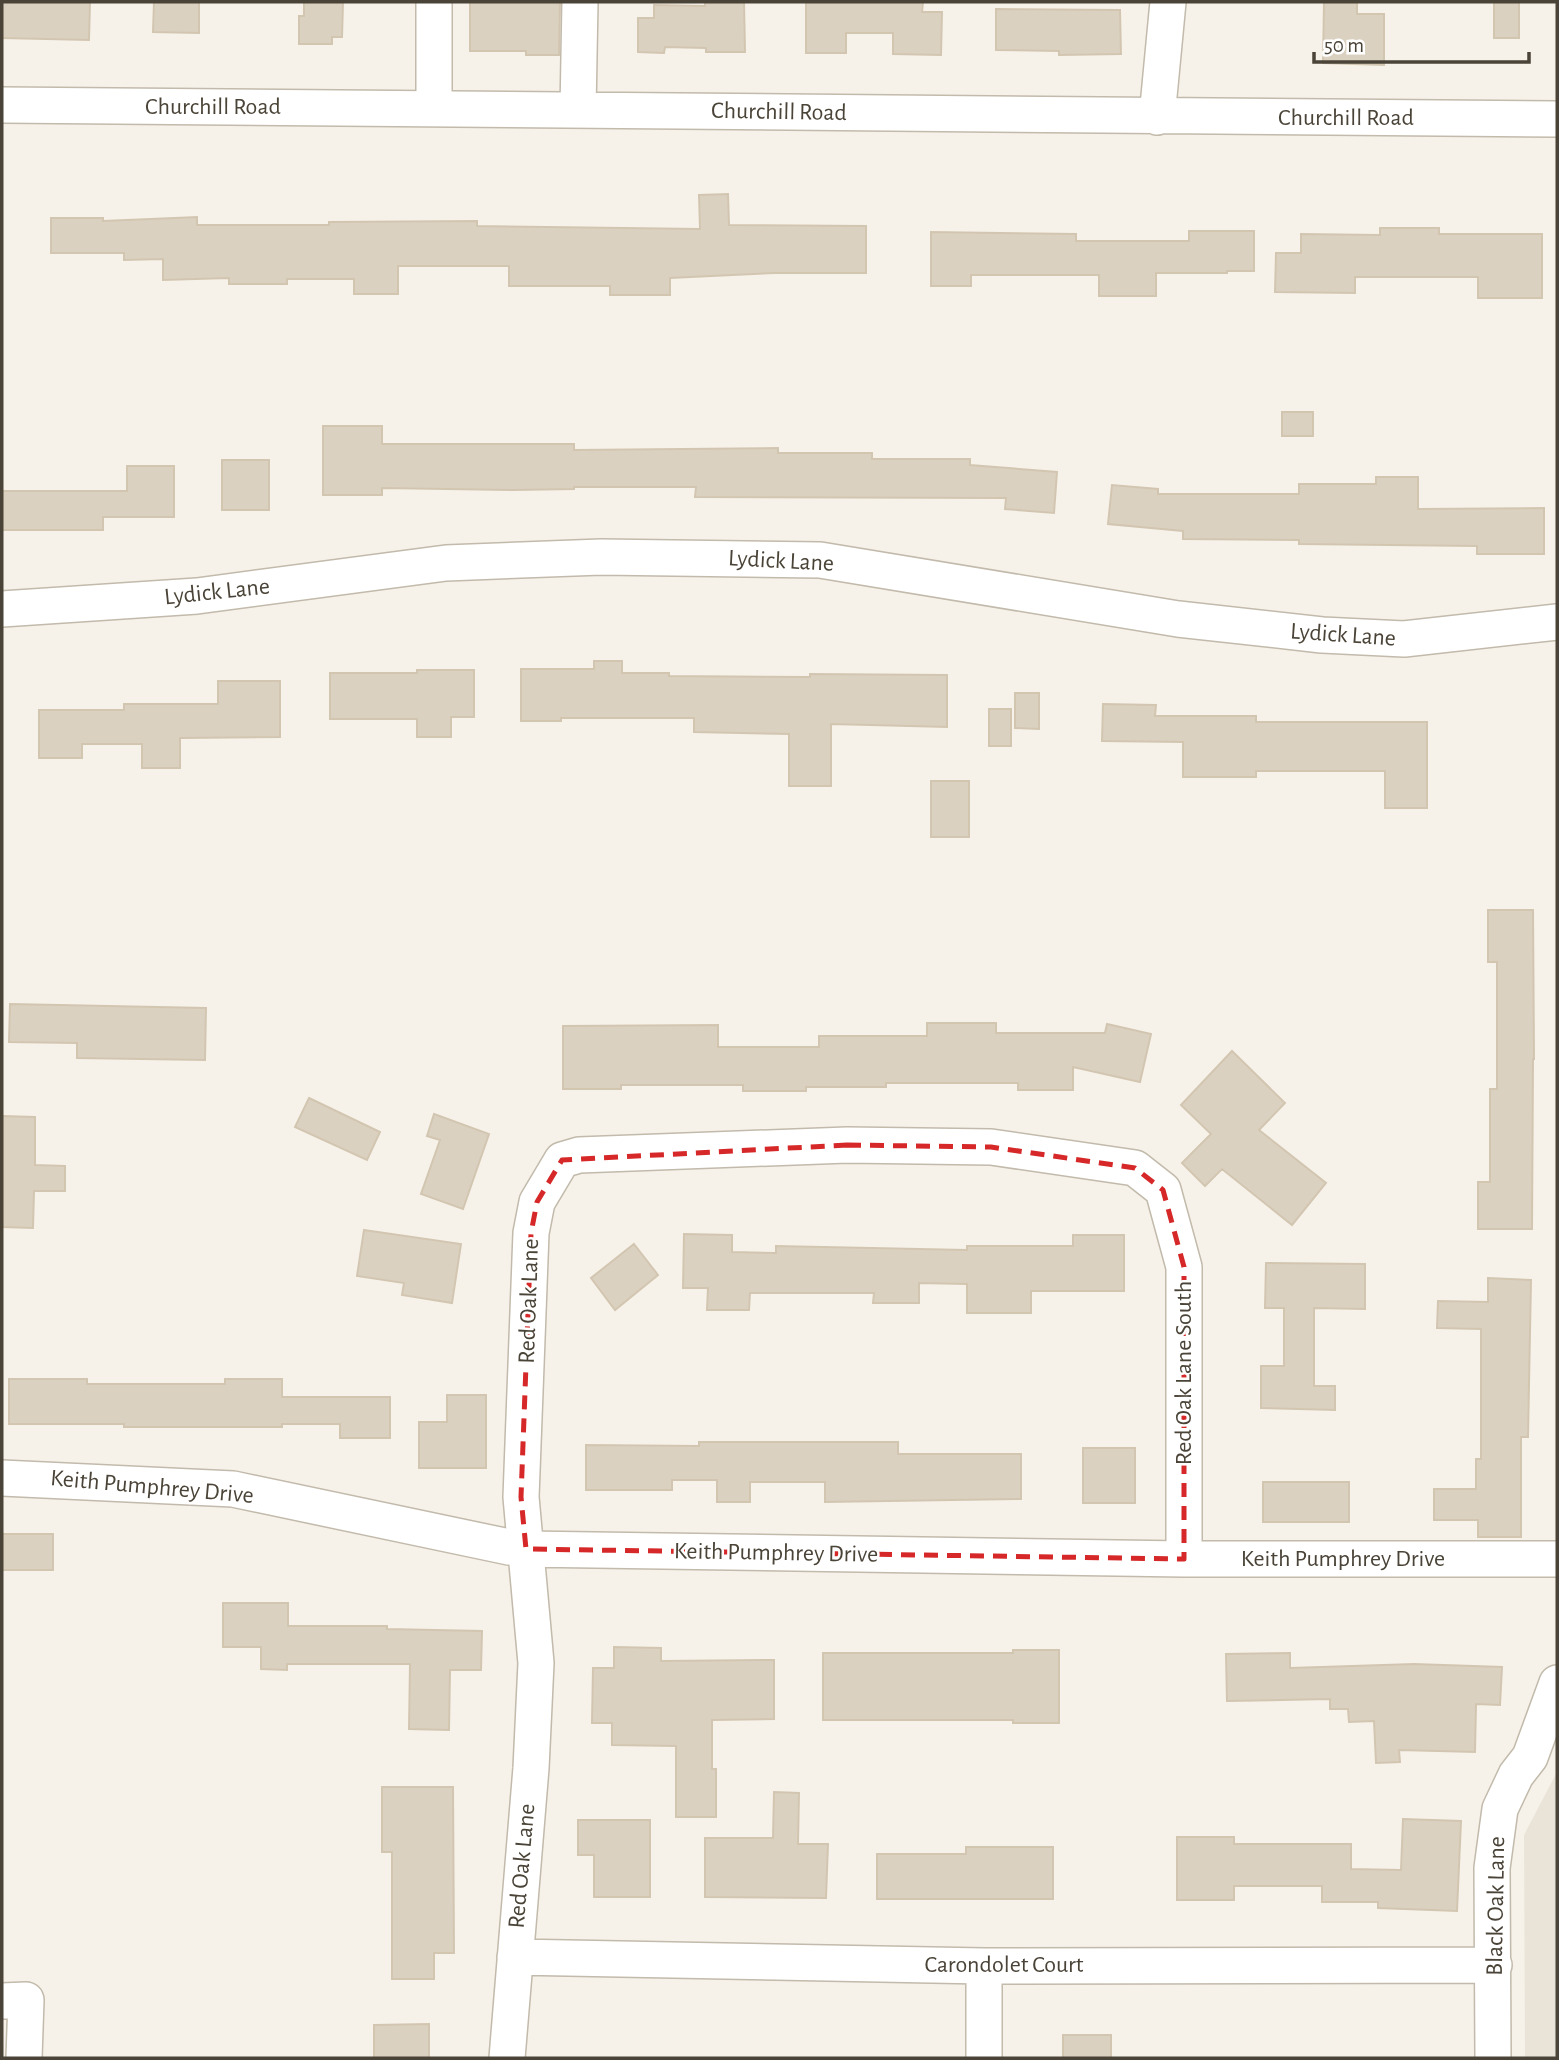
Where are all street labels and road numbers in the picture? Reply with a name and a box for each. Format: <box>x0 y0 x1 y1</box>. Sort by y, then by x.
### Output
street label: Churchill Road <box>145 95 281 119</box>
street label: Churchill Road <box>711 99 847 125</box>
street label: Churchill Road <box>1278 106 1414 130</box>
street label: Lydick Lane <box>727 546 835 576</box>
street label: Lydick Lane <box>163 575 271 609</box>
street label: Lydick Lane <box>1289 619 1397 651</box>
street label: Red Oak Lane <box>515 1238 543 1364</box>
street label: Red Oak Lane South <box>1172 1281 1196 1465</box>
street label: Keith Pumphrey Drive <box>49 1466 255 1508</box>
street label: Keith Pumphrey Drive <box>674 1539 878 1567</box>
street label: Keith Pumphrey Drive <box>1241 1547 1445 1571</box>
street label: Red Oak Lane <box>505 1802 539 1930</box>
street label: Black Oak Lane <box>1483 1836 1509 1976</box>
street label: Carondolet Court <box>925 1953 1084 1977</box>

